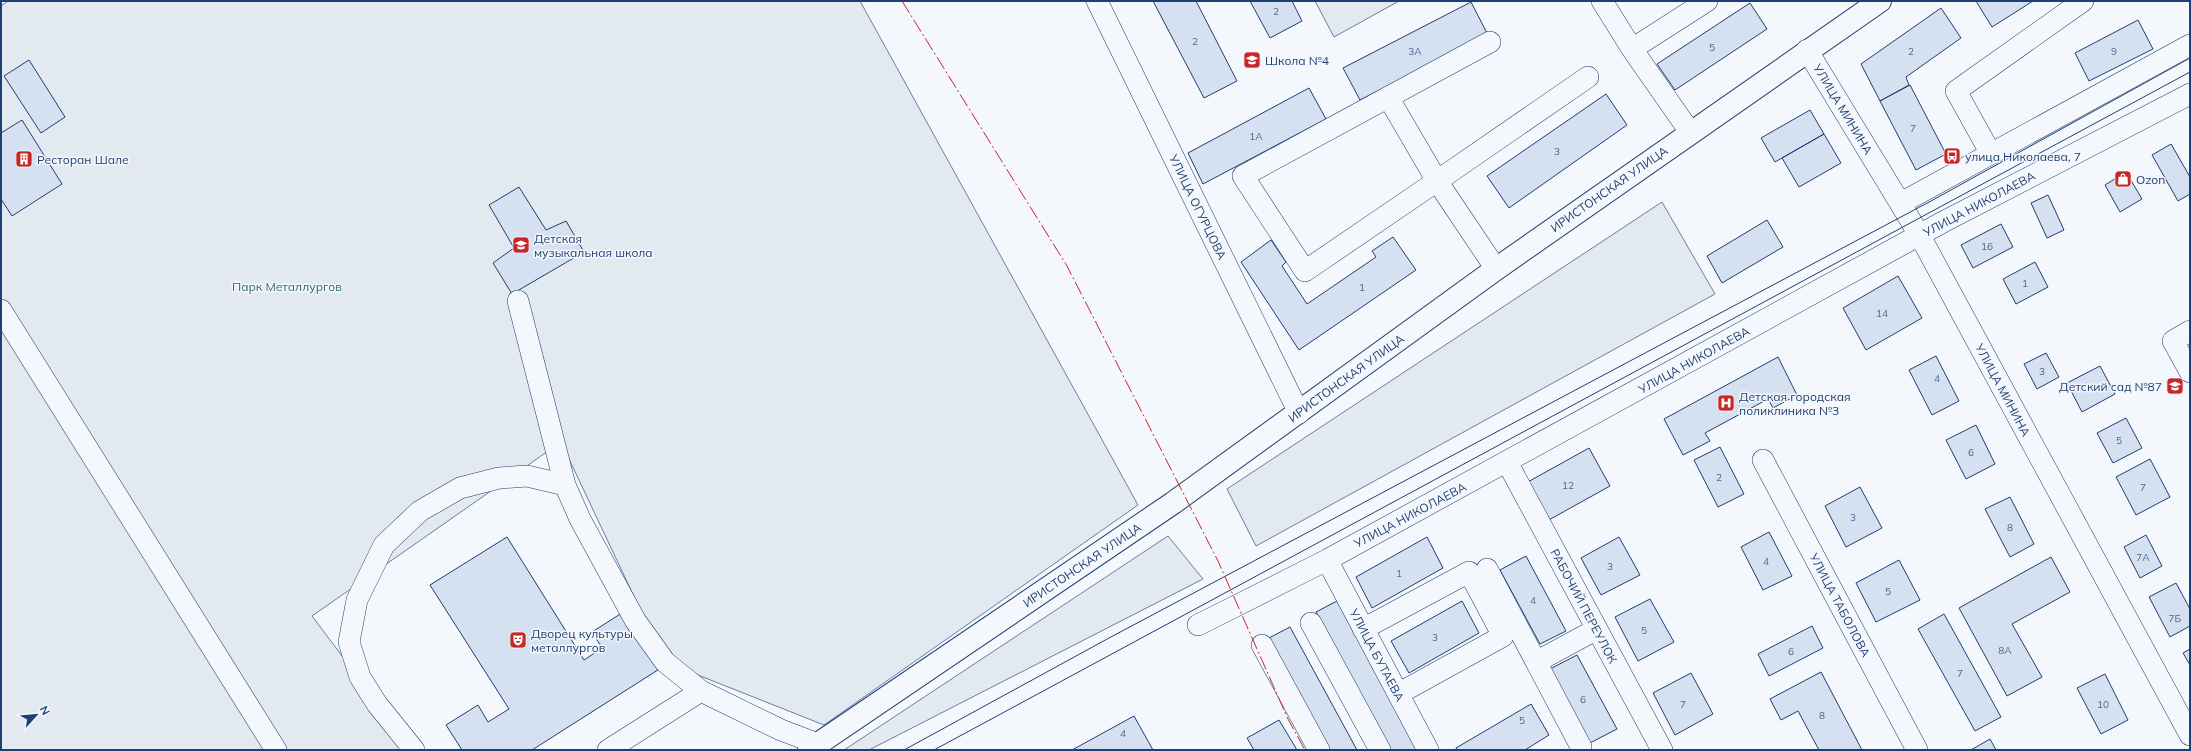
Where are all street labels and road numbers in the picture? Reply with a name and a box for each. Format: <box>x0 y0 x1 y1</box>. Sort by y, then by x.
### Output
street label: УЛИЦА МИНИНА <box>1810 60 1876 157</box>
street label: ИРИСТОНСКАЯ УЛИЦА <box>1547 143 1671 235</box>
street label: УЛИЦА ОГУРЦОВА <box>1166 151 1230 262</box>
street label: УЛИЦА НИКОЛАЕВА <box>1920 168 2038 240</box>
street label: УЛИЦА НИКОЛАЕВА <box>1635 323 1752 397</box>
street label: ИРИСТОНСКАЯ УЛИЦА <box>1285 331 1407 425</box>
street label: УЛИЦА МИНИНА <box>1972 340 2034 439</box>
street label: УЛИЦА НИКОЛАЕВА <box>1351 479 1469 551</box>
street label: ИРИСТОНСКАЯ УЛИЦА <box>1020 520 1144 610</box>
street label: РАБОЧИЙ ПЕРЕУЛОК <box>1547 546 1621 666</box>
street label: УЛИЦА ТАБОЛОВА <box>1806 550 1874 660</box>
street label: УЛИЦА БУТАЕВА <box>1346 605 1408 704</box>

